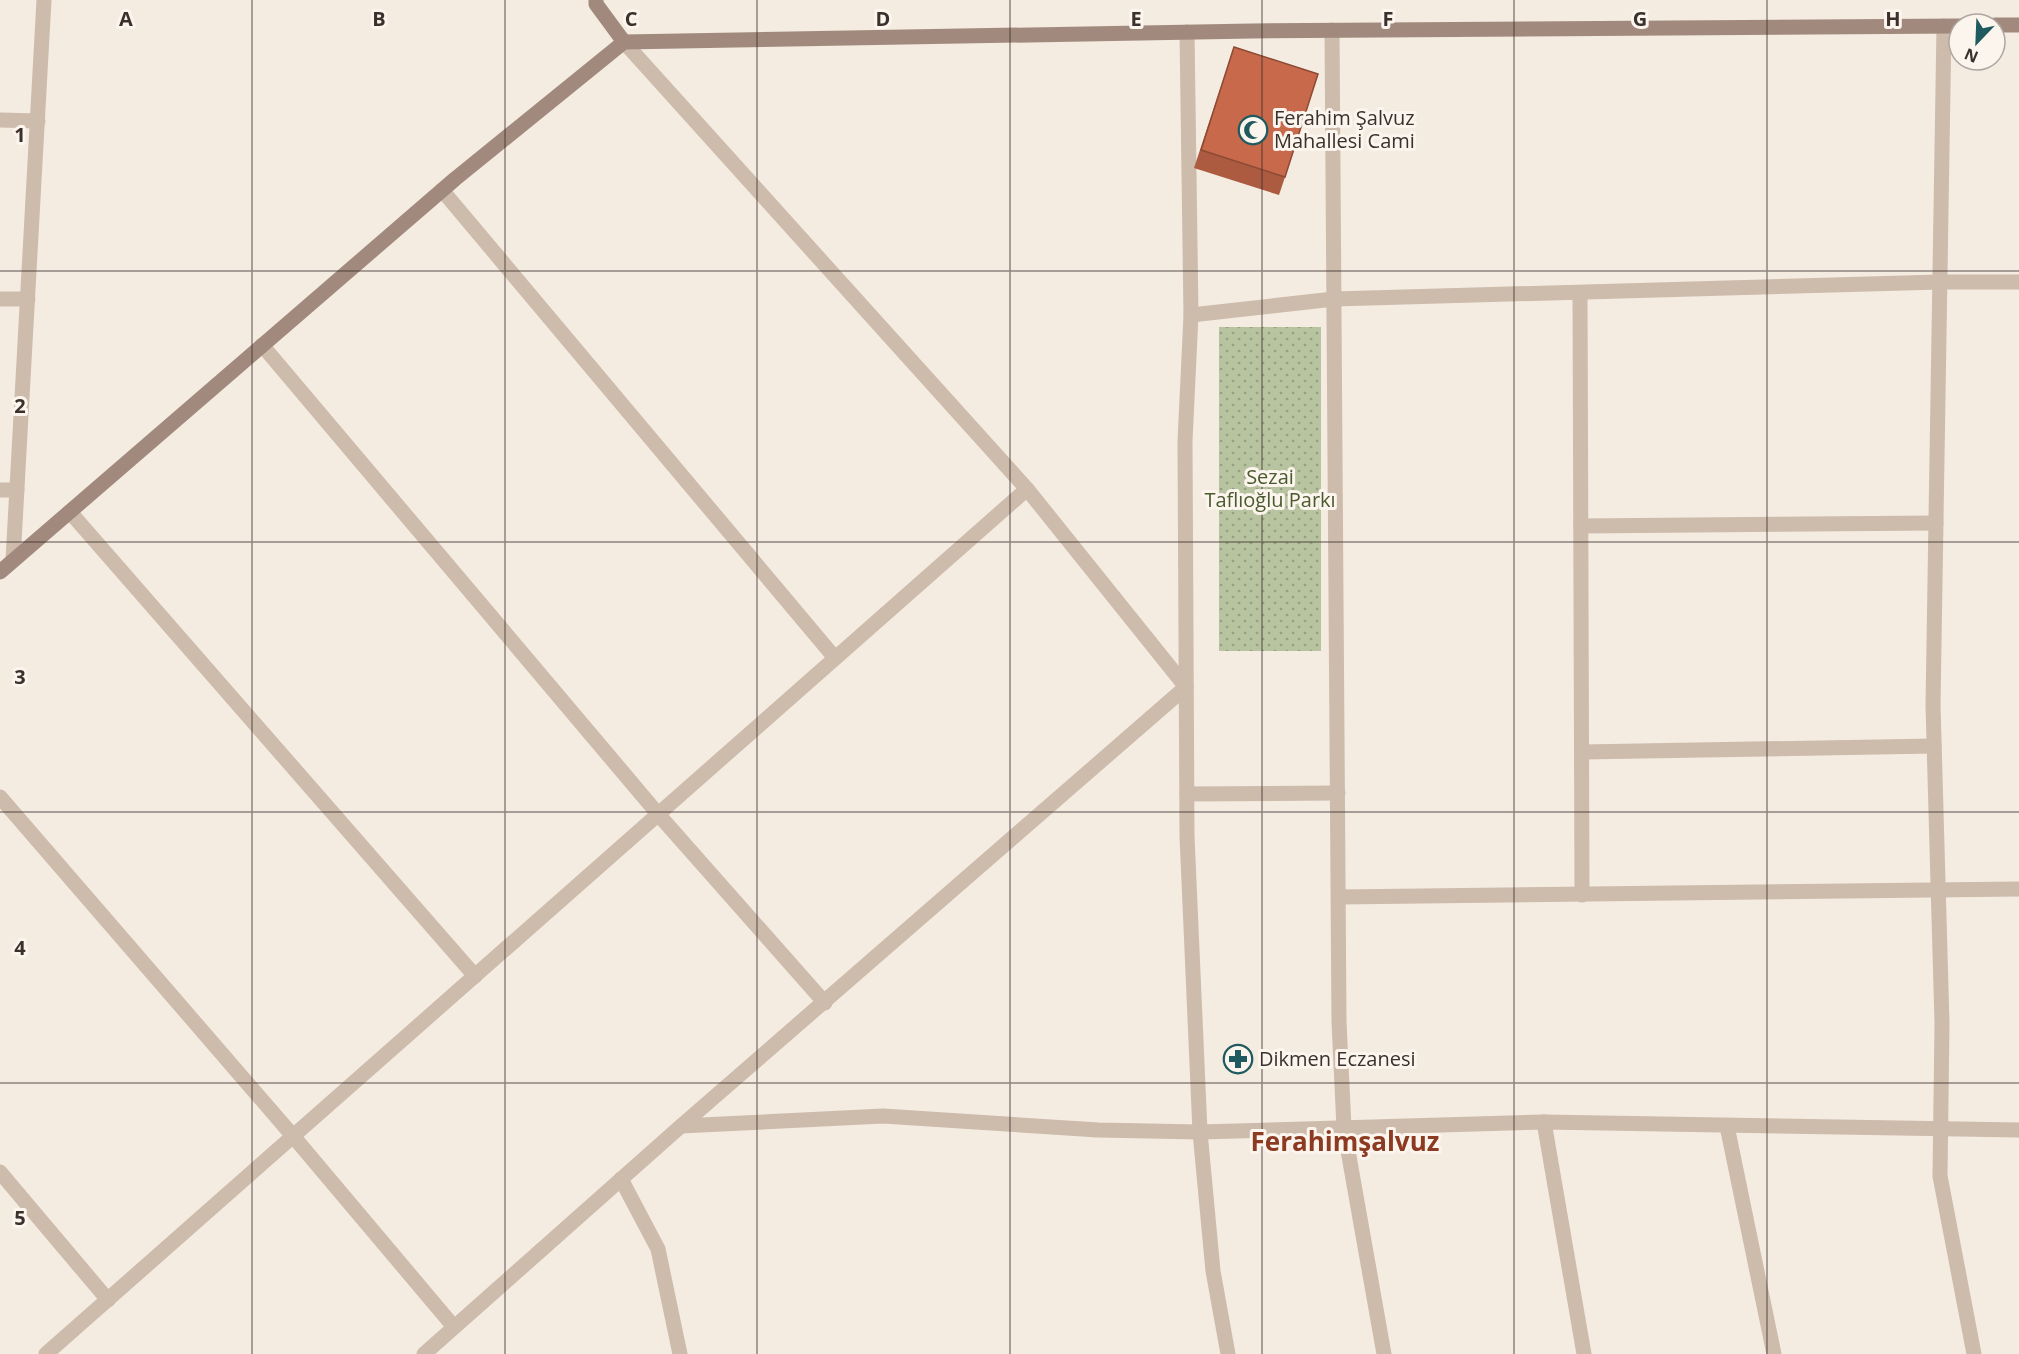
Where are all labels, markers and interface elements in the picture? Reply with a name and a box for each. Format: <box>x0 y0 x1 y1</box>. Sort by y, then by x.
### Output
text: A <box>119 5 133 32</box>
text: B <box>372 5 386 32</box>
text: C <box>625 5 638 32</box>
text: D <box>876 5 890 32</box>
text: E <box>1130 5 1142 32</box>
text: F <box>1383 5 1393 32</box>
text: G <box>1633 5 1647 32</box>
text: H <box>1885 5 1901 32</box>
north arrow <box>1947 12 2007 72</box>
text: N <box>1961 43 1981 68</box>
place label: Ferahim Şalvuz Mahallesi Cami <box>1274 104 1415 154</box>
mosque icon: Ferahim Şalvuz Mahallesi Cami <box>1237 114 1269 146</box>
text: 1 <box>14 121 26 148</box>
text: 2 <box>14 392 26 419</box>
park label: Sezai Taflıoğlu Parkı <box>1204 463 1336 513</box>
text: 3 <box>14 663 26 690</box>
text: 4 <box>14 934 26 961</box>
pharmacy icon: Dikmen Eczanesi <box>1222 1043 1254 1075</box>
place label: Dikmen Eczanesi <box>1259 1045 1416 1072</box>
district label: Ferahimşalvuz <box>1251 1123 1439 1159</box>
text: 5 <box>14 1204 26 1231</box>

